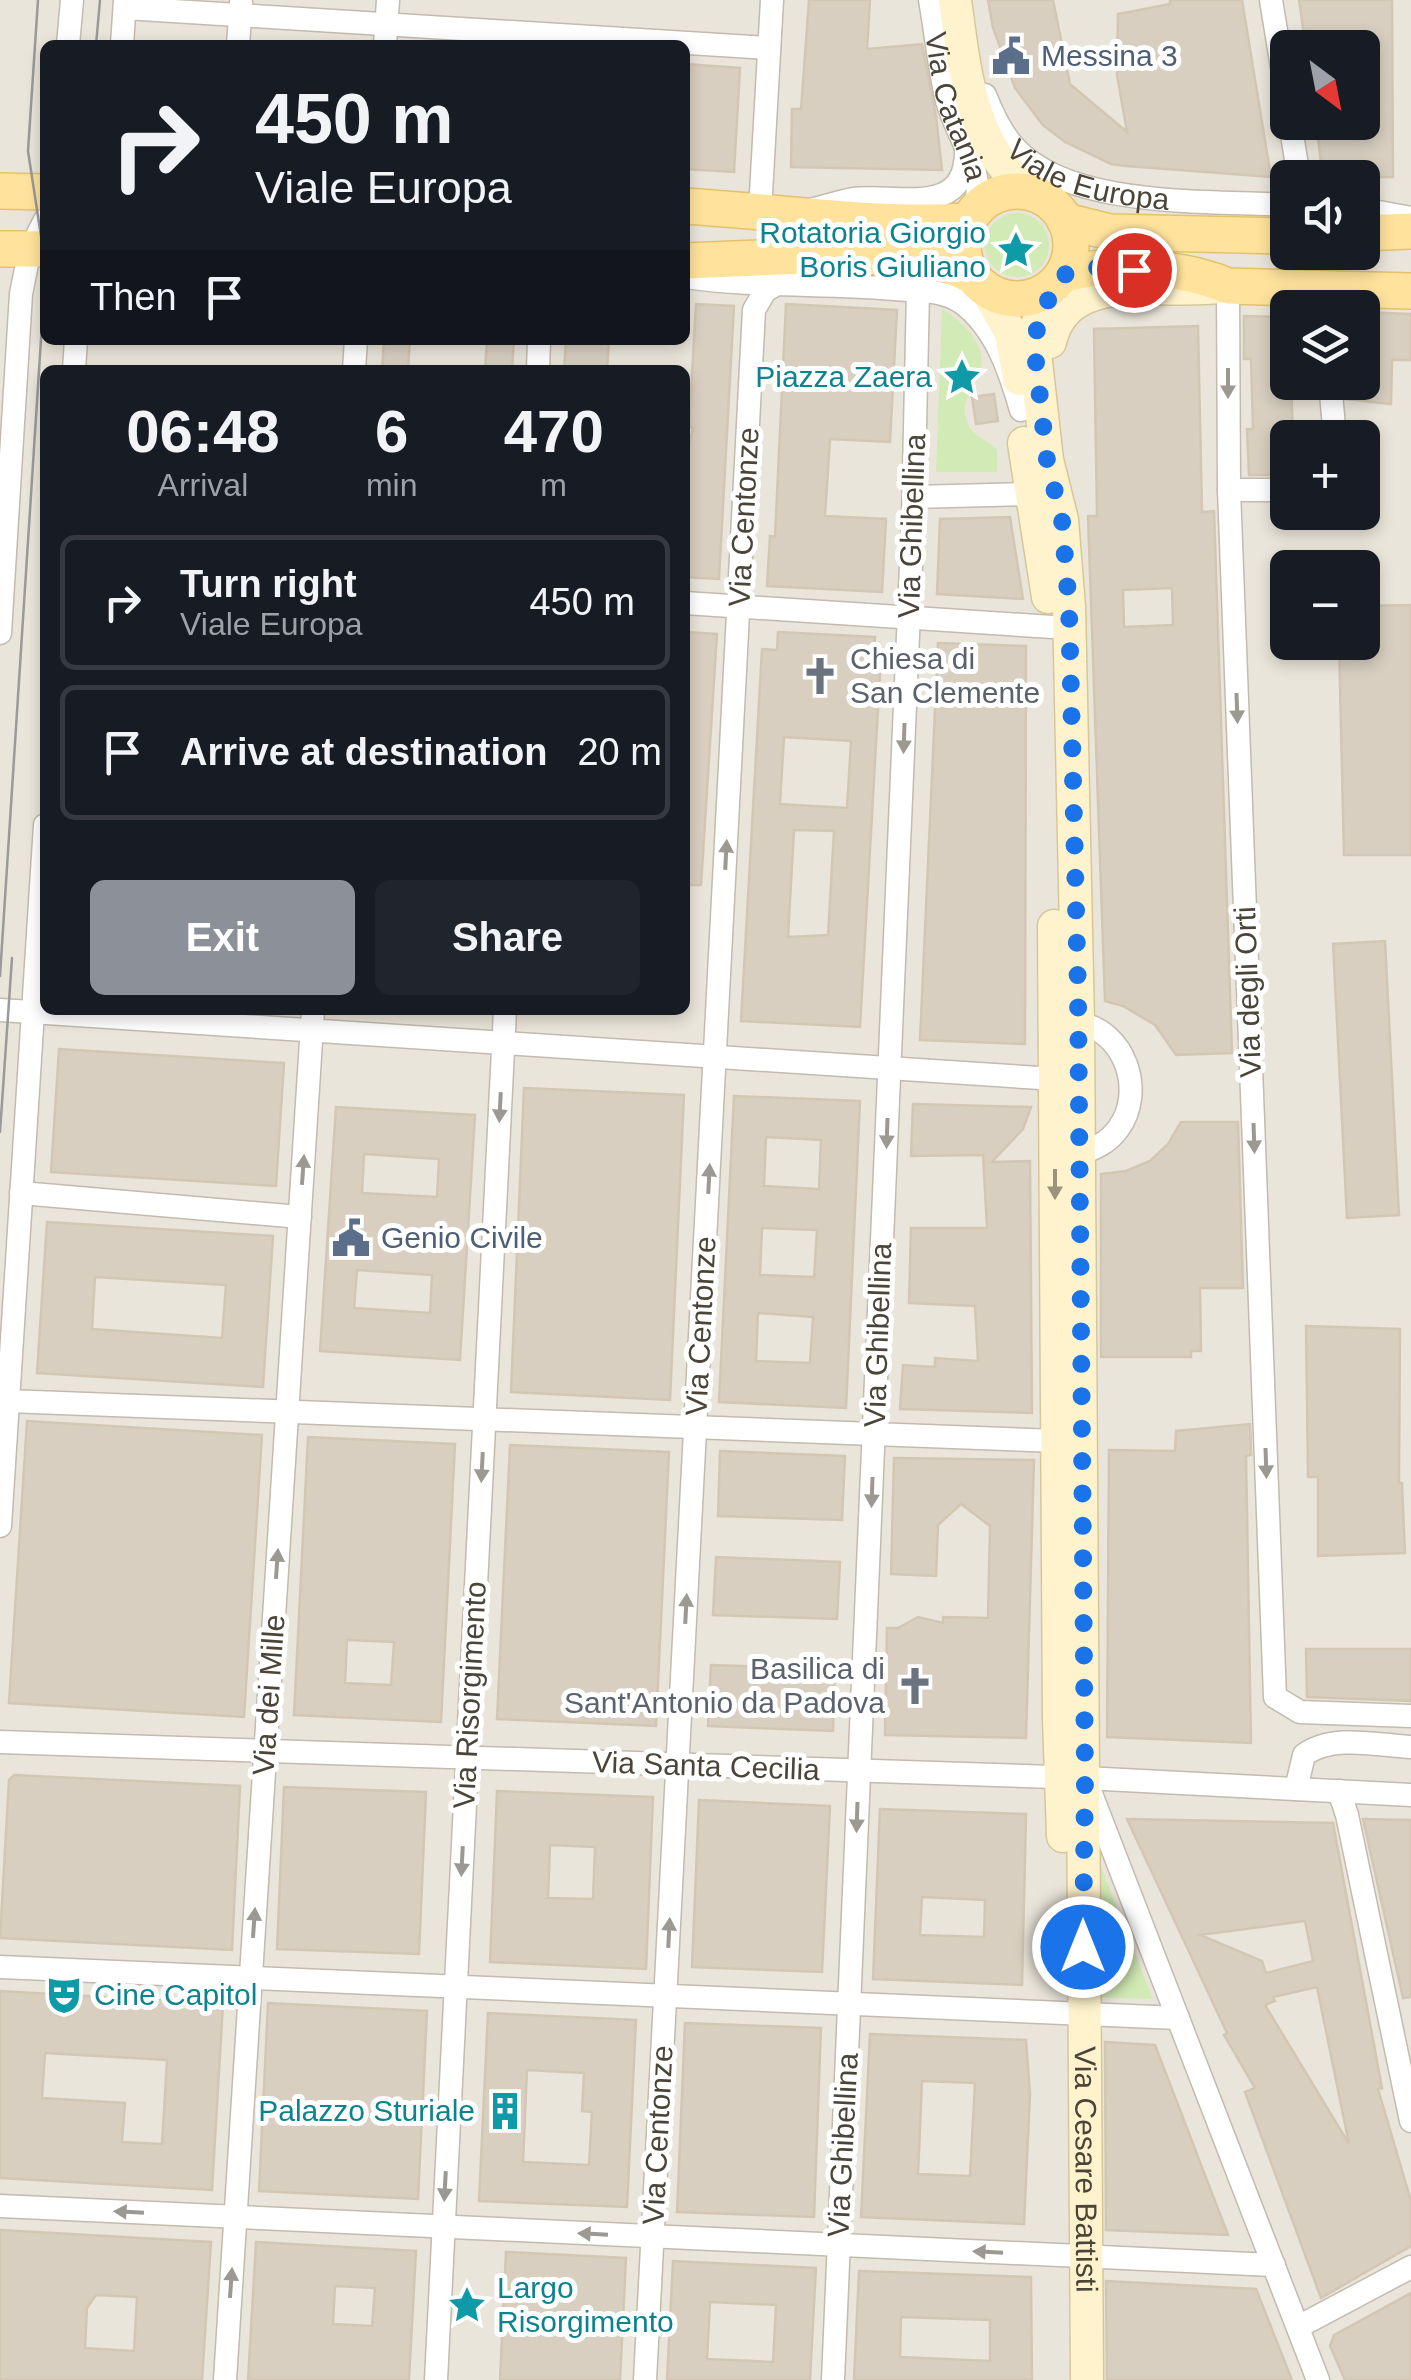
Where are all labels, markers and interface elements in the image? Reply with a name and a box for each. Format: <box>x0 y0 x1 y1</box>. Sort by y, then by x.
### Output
street label: Via Catania <box>919 30 994 185</box>
north arrow <box>1270 30 1380 140</box>
map controls <box>1270 30 1380 660</box>
public building icon: Messina 3 <box>990 35 1032 77</box>
place label: Messina 3 <box>1041 39 1178 72</box>
icon: right <box>90 80 220 210</box>
text: 450 m <box>255 80 453 158</box>
street label: Viale Europa <box>1000 133 1171 216</box>
button: sound <box>1270 160 1380 270</box>
text: Viale Europa <box>255 162 512 213</box>
place label: Rotatoria Giorgio Boris Giuliano <box>759 216 986 283</box>
pin <box>1092 228 1177 313</box>
place icon: Rotatoria Giorgio Boris Giuliano <box>995 229 1037 271</box>
icon: arrive <box>1107 243 1162 298</box>
icon: arrive <box>197 270 252 325</box>
text: Then <box>90 276 177 318</box>
button: layers <box>1270 290 1380 400</box>
place icon: Piazza Zaera <box>941 356 983 398</box>
place label: Piazza Zaera <box>755 360 932 393</box>
one-way arrow <box>1221 368 1237 400</box>
text: 06:48 <box>126 398 280 465</box>
text: 6 <box>375 398 408 465</box>
text: 470 <box>504 398 604 465</box>
button: + <box>1270 420 1380 530</box>
street label: Via Centonze <box>722 426 765 608</box>
street label: Via Ghibellina <box>892 433 931 619</box>
text: Arrival <box>158 467 248 503</box>
text: min <box>366 467 417 503</box>
text: m <box>540 467 567 503</box>
button: − <box>1270 550 1380 660</box>
text: Turn right <box>180 563 357 605</box>
icon: right <box>95 575 150 630</box>
text: 450 m <box>529 581 635 623</box>
text: Viale Europa <box>180 606 363 642</box>
place label: Chiesa di San Clemente <box>850 642 1040 709</box>
church icon: Chiesa di San Clemente <box>799 655 841 697</box>
one-way arrow <box>1230 693 1246 725</box>
one-way arrow <box>896 722 912 754</box>
icon: arrive <box>95 725 150 780</box>
text: Arrive at destination <box>180 731 547 773</box>
text: 20 m <box>577 731 662 773</box>
one-way arrow <box>718 838 734 870</box>
button: Exit <box>90 880 355 995</box>
button: Share <box>375 880 640 995</box>
street label: Via degli Orti <box>1228 906 1267 1078</box>
one-way arrow <box>492 1092 508 1124</box>
one-way arrow <box>879 1117 895 1149</box>
one-way arrow <box>1246 1123 1262 1154</box>
one-way arrow <box>295 1154 311 1185</box>
one-way arrow <box>701 1163 717 1195</box>
one-way arrow <box>1048 1168 1064 1200</box>
public building icon: Genio Civile <box>330 1217 372 1259</box>
place label: Genio Civile <box>381 1221 543 1254</box>
street label: Via Centonze <box>679 1235 722 1417</box>
street label: Via Ghibellina <box>858 1242 897 1428</box>
one-way arrow <box>1259 1447 1275 1479</box>
one-way arrow <box>474 1451 490 1483</box>
one-way arrow <box>863 1477 879 1509</box>
one-way arrow <box>269 1548 285 1580</box>
street label: Via Risorgimento <box>447 1580 492 1810</box>
one-way arrow <box>678 1592 694 1624</box>
street label: Via dei Mille <box>246 1613 291 1777</box>
place label: Basilica di Sant'Antonio da Padova <box>564 1652 885 1719</box>
church icon: Basilica di Sant'Antonio da Padova <box>894 1665 936 1707</box>
street label: Via Santa Cecilia <box>592 1745 821 1786</box>
one-way arrow <box>849 1801 865 1833</box>
one-way arrow <box>454 1846 470 1878</box>
position arrow <box>1031 1895 1135 1999</box>
one-way arrow <box>246 1907 262 1939</box>
one-way arrow <box>661 1917 677 1949</box>
theatre icon: Cine Capitol <box>43 1974 85 2016</box>
place label: Cine Capitol <box>94 1978 257 2011</box>
street label: Via Centonze <box>636 2044 679 2226</box>
street label: Via Cesare Battisti <box>1069 2046 1103 2293</box>
street label: Via Ghibellina <box>821 2052 864 2238</box>
building icon: Palazzo Sturiale <box>484 2090 526 2132</box>
place label: Palazzo Sturiale <box>258 2094 475 2127</box>
one-way arrow <box>437 2171 453 2202</box>
one-way arrow <box>113 2204 144 2220</box>
one-way arrow <box>577 2225 609 2241</box>
one-way arrow <box>972 2244 1004 2260</box>
one-way arrow <box>223 2266 239 2298</box>
place label: Largo Risorgimento <box>497 2271 674 2338</box>
place icon: Largo Risorgimento <box>446 2284 488 2326</box>

